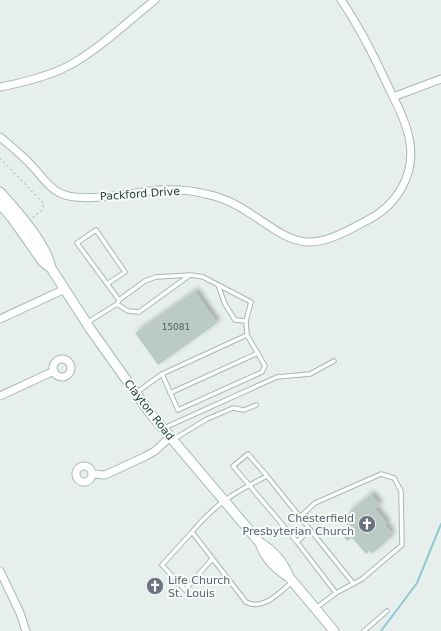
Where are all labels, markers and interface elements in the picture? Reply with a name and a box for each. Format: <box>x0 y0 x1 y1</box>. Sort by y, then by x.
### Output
street label: Packford Drive <box>100 185 181 203</box>
house number: 15081 <box>162 322 190 332</box>
street label: Clayton Road <box>121 377 177 443</box>
place label: Chesterfield Presbyterian Church <box>242 512 354 538</box>
church icon: Chesterfield Presbyterian Church <box>357 514 377 534</box>
place label: Life Church St. Louis <box>168 574 230 600</box>
church icon: Life Church St. Louis <box>145 576 165 596</box>

